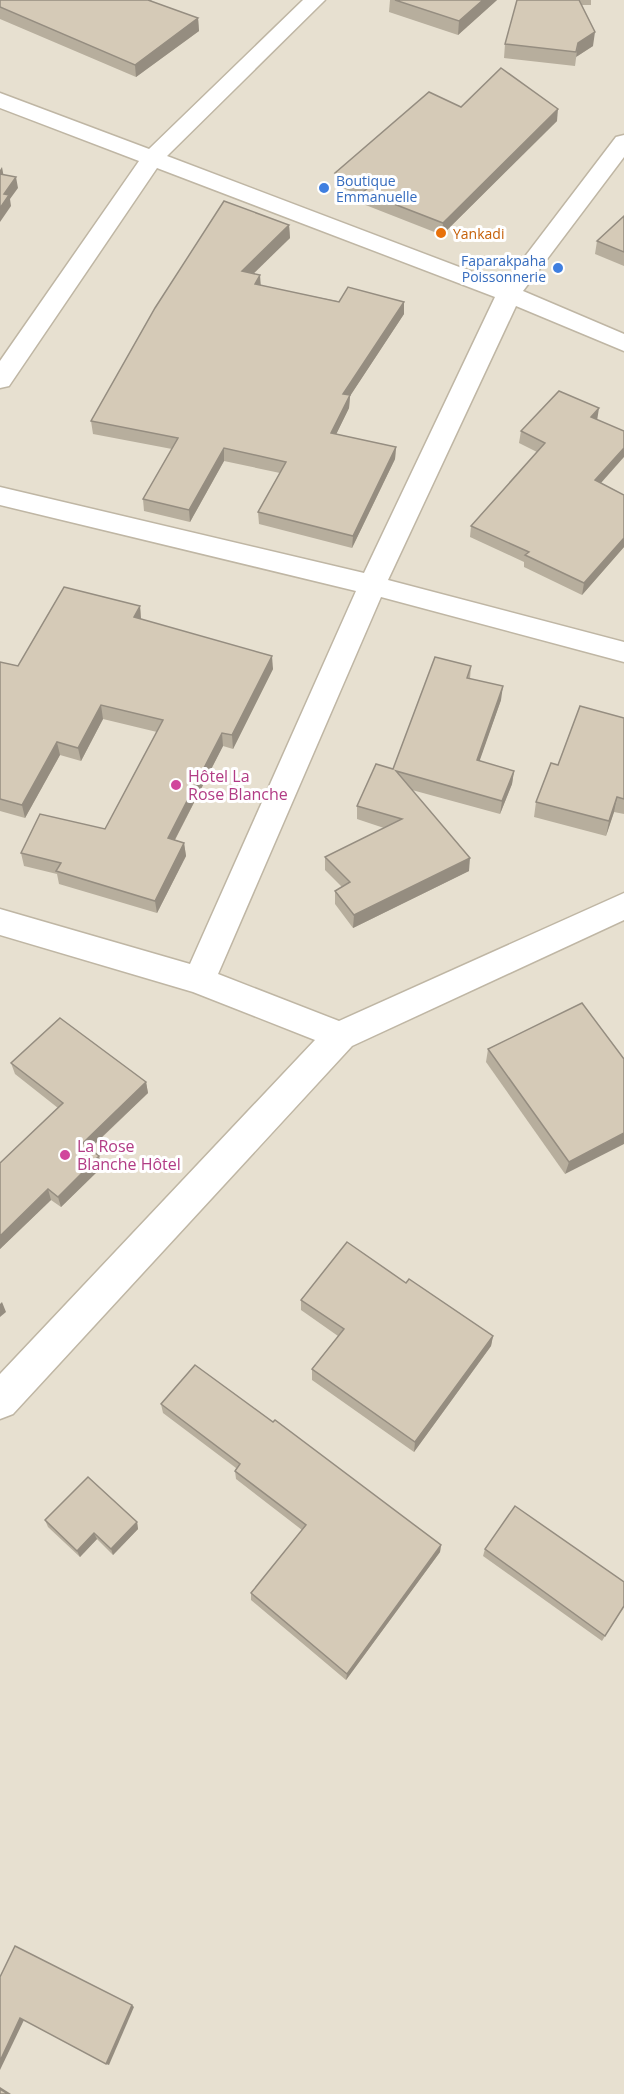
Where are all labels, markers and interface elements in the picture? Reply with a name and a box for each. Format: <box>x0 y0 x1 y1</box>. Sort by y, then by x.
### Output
place label: Boutique Emmanuelle <box>336 171 418 206</box>
marker: Boutique Emmanuelle <box>317 181 331 195</box>
place label: Yankadi <box>453 224 504 243</box>
marker: Yankadi <box>434 226 448 240</box>
place label: Faparakpaha Poissonnerie <box>461 251 546 286</box>
marker: Faparakpaha Poissonnerie <box>551 261 565 275</box>
place label: Hôtel La Rose Blanche <box>188 765 288 805</box>
marker: Hôtel La Rose Blanche <box>169 778 183 792</box>
place label: La Rose Blanche Hôtel <box>77 1135 181 1175</box>
marker: La Rose Blanche Hôtel <box>58 1148 72 1162</box>

